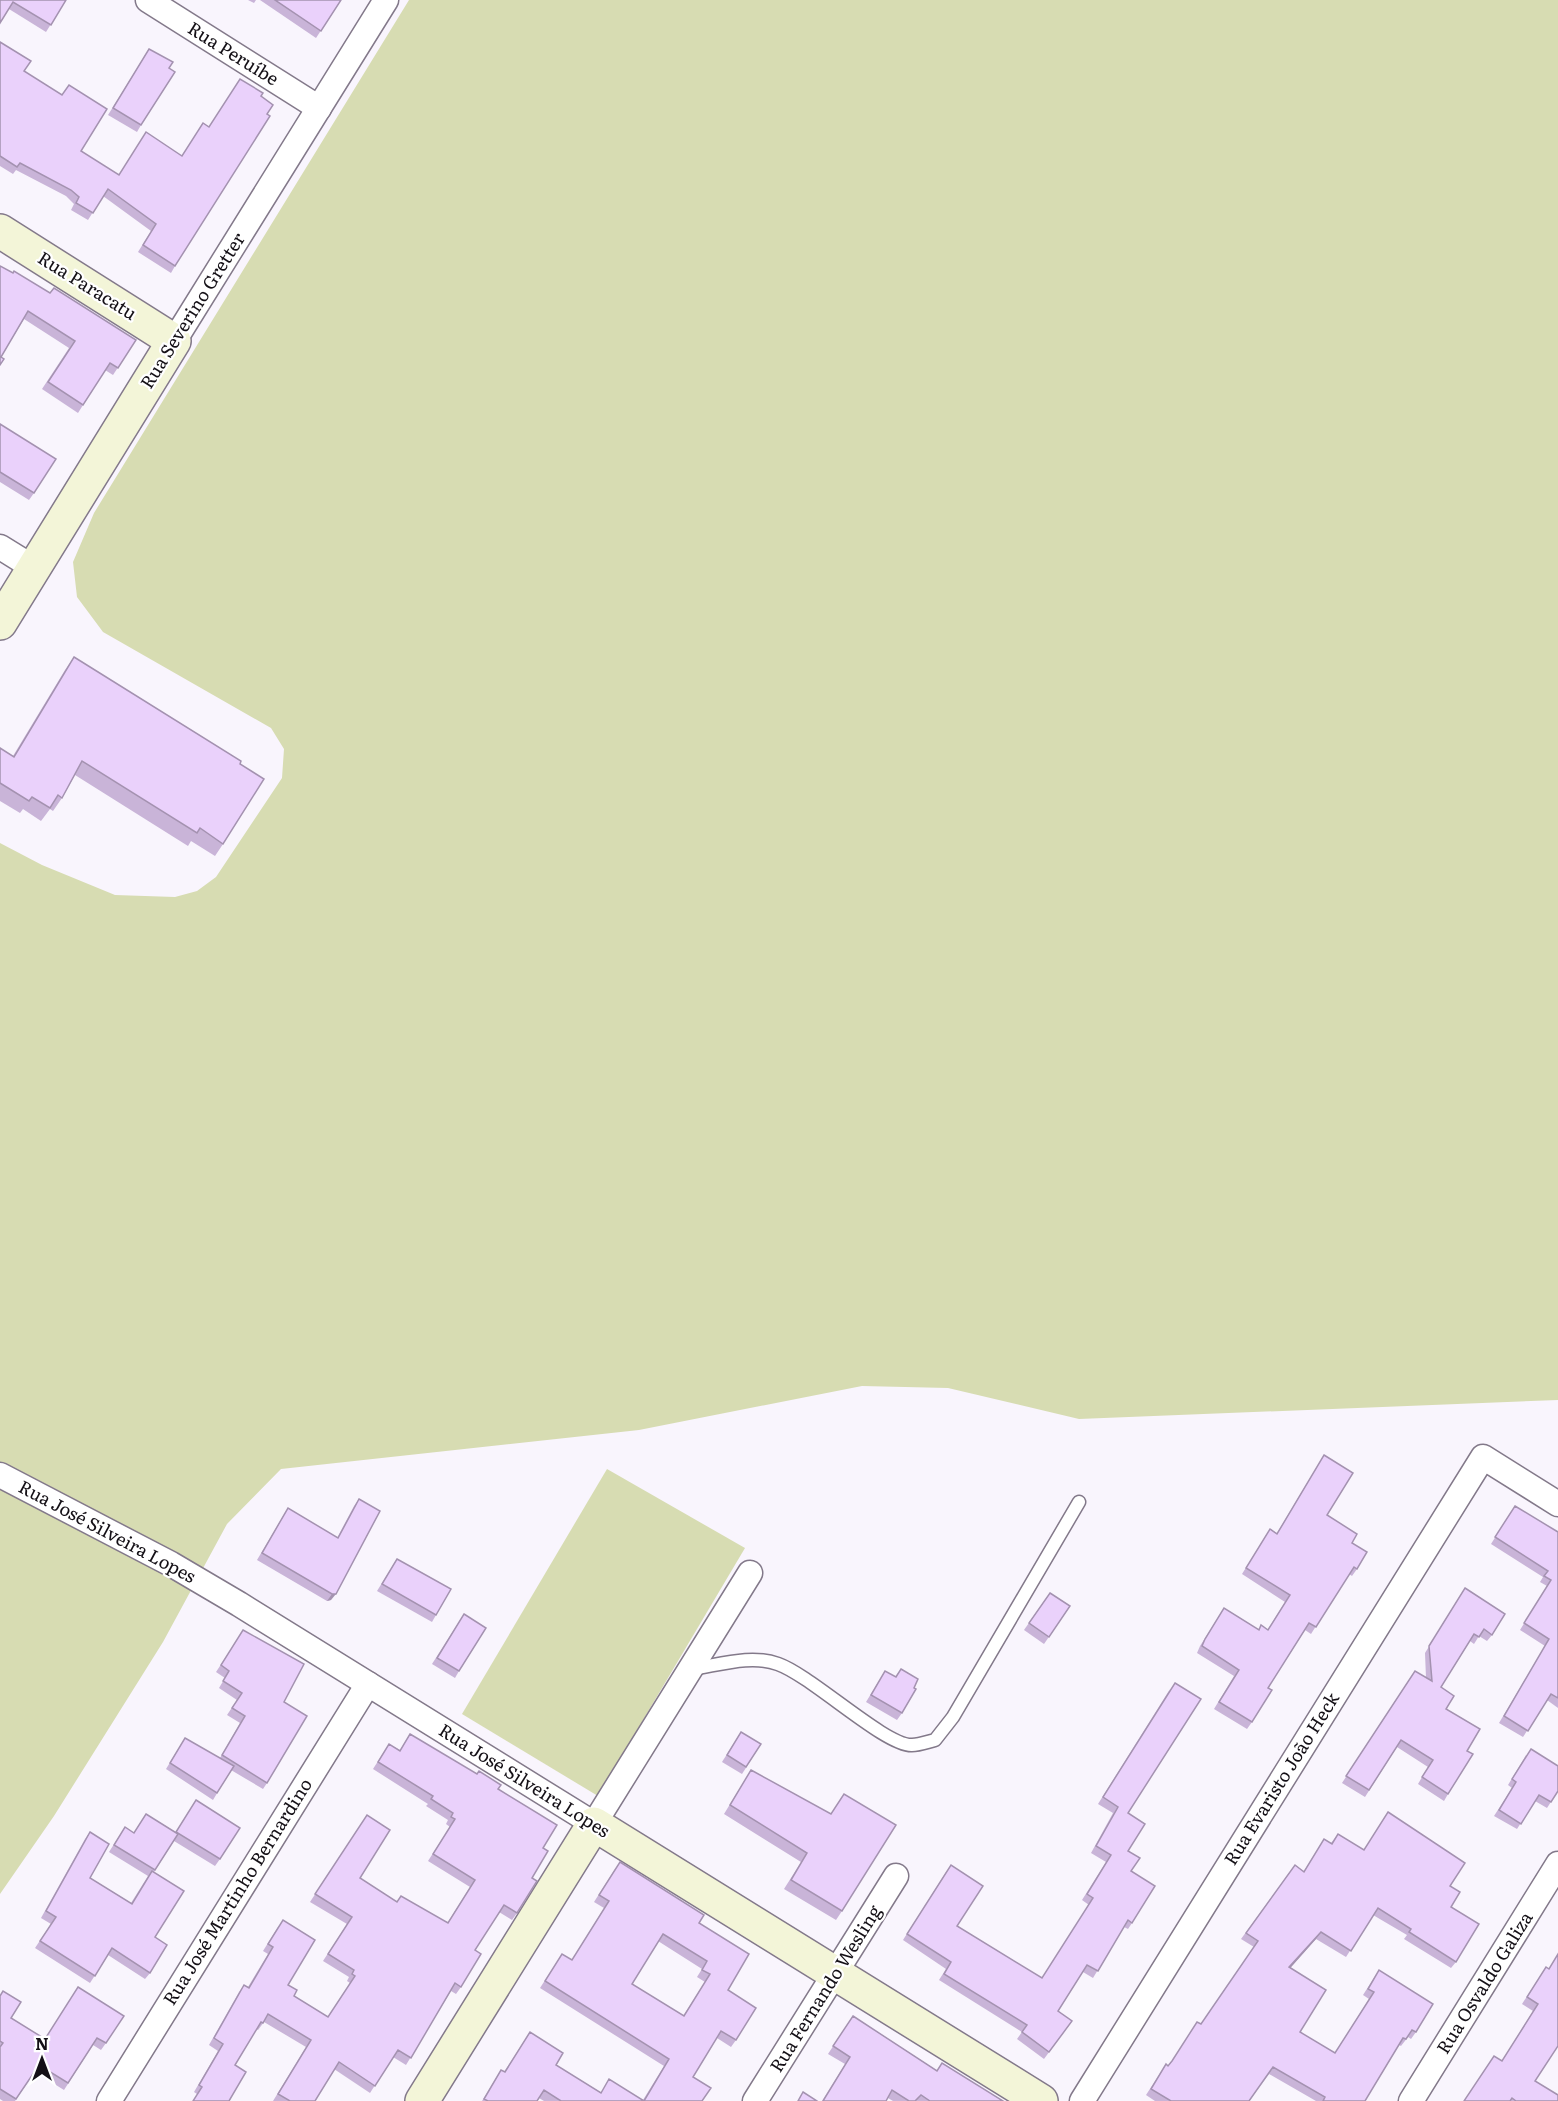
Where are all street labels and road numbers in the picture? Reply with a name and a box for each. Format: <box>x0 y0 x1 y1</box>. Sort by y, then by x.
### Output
street label: Rua Peruíbe <box>183 14 285 91</box>
street label: Rua Severino Gretter <box>133 226 251 394</box>
street label: Rua Paracatu <box>33 244 142 326</box>
street label: Rua José Silveira Lopes <box>14 1472 201 1589</box>
street label: Rua Evaristo João Heck <box>1216 1686 1346 1870</box>
street label: Rua José Silveira Lopes <box>434 1716 616 1843</box>
street label: Rua José Martinho Bernardino <box>156 1772 318 2010</box>
street label: Rua Fernando Wesling <box>762 1899 888 2077</box>
street label: Rua Osvaldo Galiza <box>1429 1906 1539 2059</box>

